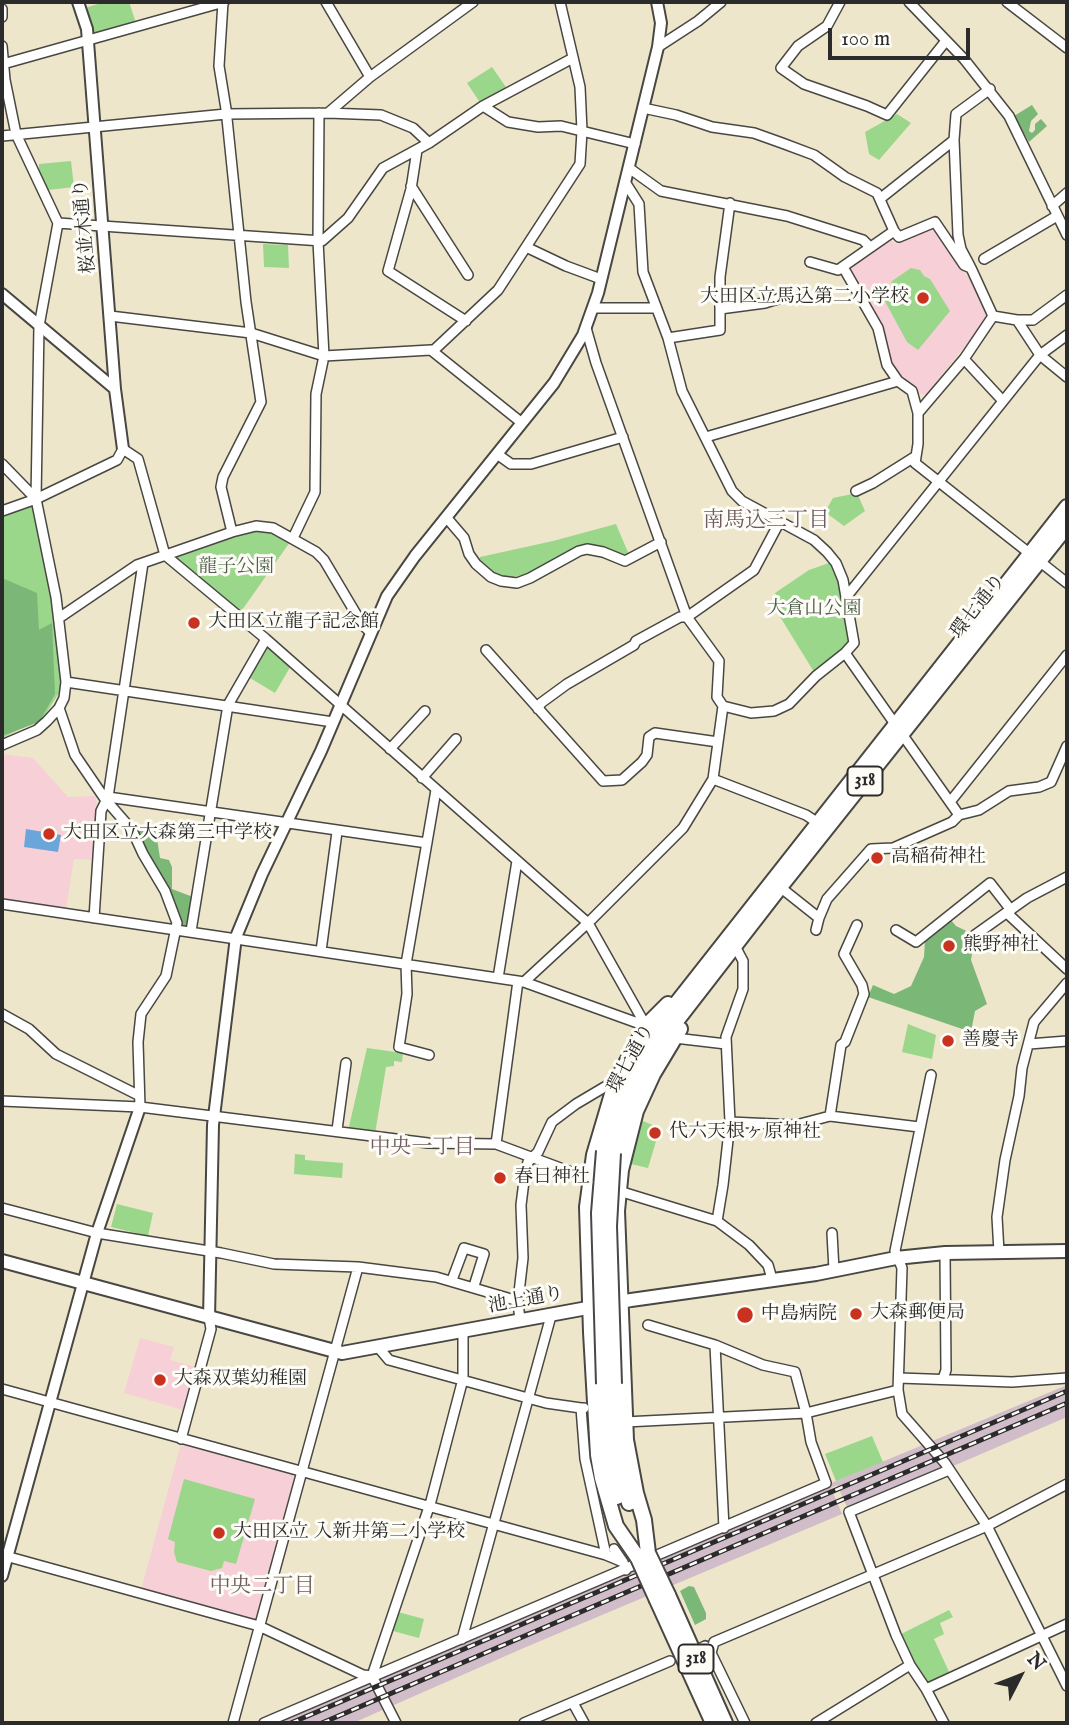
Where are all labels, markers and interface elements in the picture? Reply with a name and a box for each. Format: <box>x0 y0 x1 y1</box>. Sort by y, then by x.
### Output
scale bar <box>831 14 973 58</box>
text: 100 m <box>841 26 890 53</box>
street label: 桜並木通り <box>71 178 101 274</box>
place label: 大田区立馬込第二小学校 <box>700 287 909 309</box>
marker: 大田区立馬込第二小学校 <box>915 290 931 306</box>
district label: 南馬込三丁目 <box>703 509 829 535</box>
park label: 龍子公園 <box>198 557 274 579</box>
street label: 環七通り <box>947 570 1011 644</box>
park label: 大倉山公園 <box>767 599 861 621</box>
place label: 大田区立龍子記念館 <box>208 612 379 634</box>
marker: 大田区立龍子記念館 <box>186 615 202 631</box>
road number: 318 <box>848 766 882 796</box>
place label: 大田区立大森第三中学校 <box>63 823 272 845</box>
marker: 大田区立大森第三中学校 <box>41 826 57 842</box>
place label: 高稲荷神社 <box>891 847 986 869</box>
marker: 高稲荷神社 <box>869 850 885 866</box>
place label: 熊野神社 <box>963 935 1039 957</box>
marker: 熊野神社 <box>941 938 957 954</box>
street label: 環七通り <box>604 1020 660 1098</box>
place label: 善慶寺 <box>962 1030 1019 1052</box>
marker: 善慶寺 <box>940 1033 956 1049</box>
place label: 代六天根ヶ原神社 <box>669 1122 821 1144</box>
marker: 代六天根ヶ原神社 <box>647 1125 663 1141</box>
district label: 中央一丁目 <box>370 1136 474 1162</box>
place label: 春日神社 <box>514 1167 590 1189</box>
marker: 春日神社 <box>492 1170 508 1186</box>
street label: 池上通り <box>487 1283 565 1319</box>
place label: 大森郵便局 <box>870 1303 965 1325</box>
place label: 中島病院 <box>761 1304 837 1326</box>
marker: 中島病院 <box>735 1305 755 1325</box>
marker: 大森郵便局 <box>848 1306 864 1322</box>
place label: 大森双葉幼稚園 <box>174 1369 307 1391</box>
marker: 大森双葉幼稚園 <box>152 1372 168 1388</box>
place label: 大田区立 入新井第二小学校 <box>233 1522 465 1544</box>
marker: 大田区立 入新井第二小学校 <box>211 1525 227 1541</box>
district label: 中央二丁目 <box>210 1575 314 1601</box>
north arrow <box>985 1641 1055 1711</box>
road number: 318 <box>678 1644 714 1674</box>
text: N <box>1021 1648 1050 1676</box>

